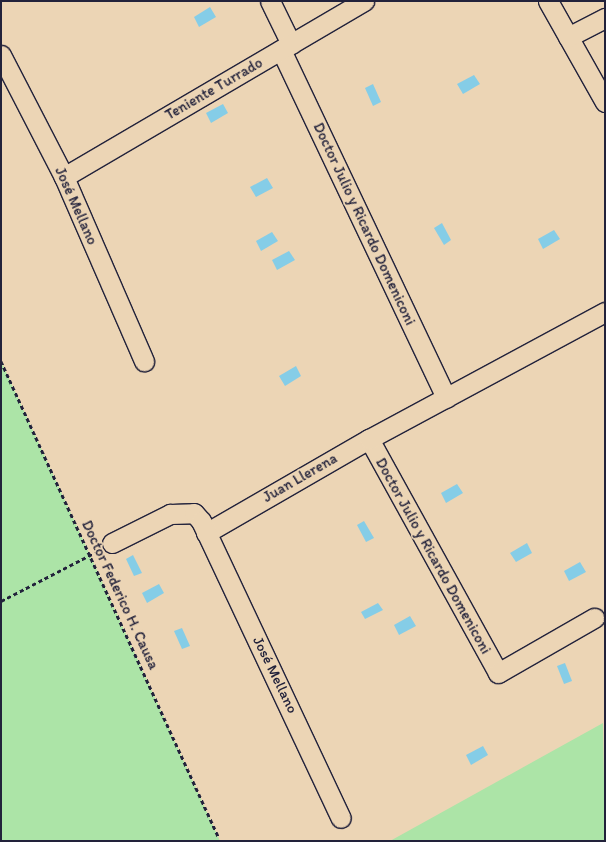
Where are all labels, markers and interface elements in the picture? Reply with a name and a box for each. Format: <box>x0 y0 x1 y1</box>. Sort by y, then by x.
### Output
street label: Teniente Turrado <box>163 54 265 124</box>
street label: Doctor Julio y Ricardo Domeniconi <box>309 120 419 328</box>
street label: José Mellano <box>51 164 101 248</box>
street label: Juan Llerena <box>260 450 340 506</box>
street label: Doctor Julio y Ricardo Domeniconi <box>372 455 494 657</box>
street label: Doctor Federico H. Causa <box>78 518 162 672</box>
street label: José Mellano <box>249 634 301 716</box>

